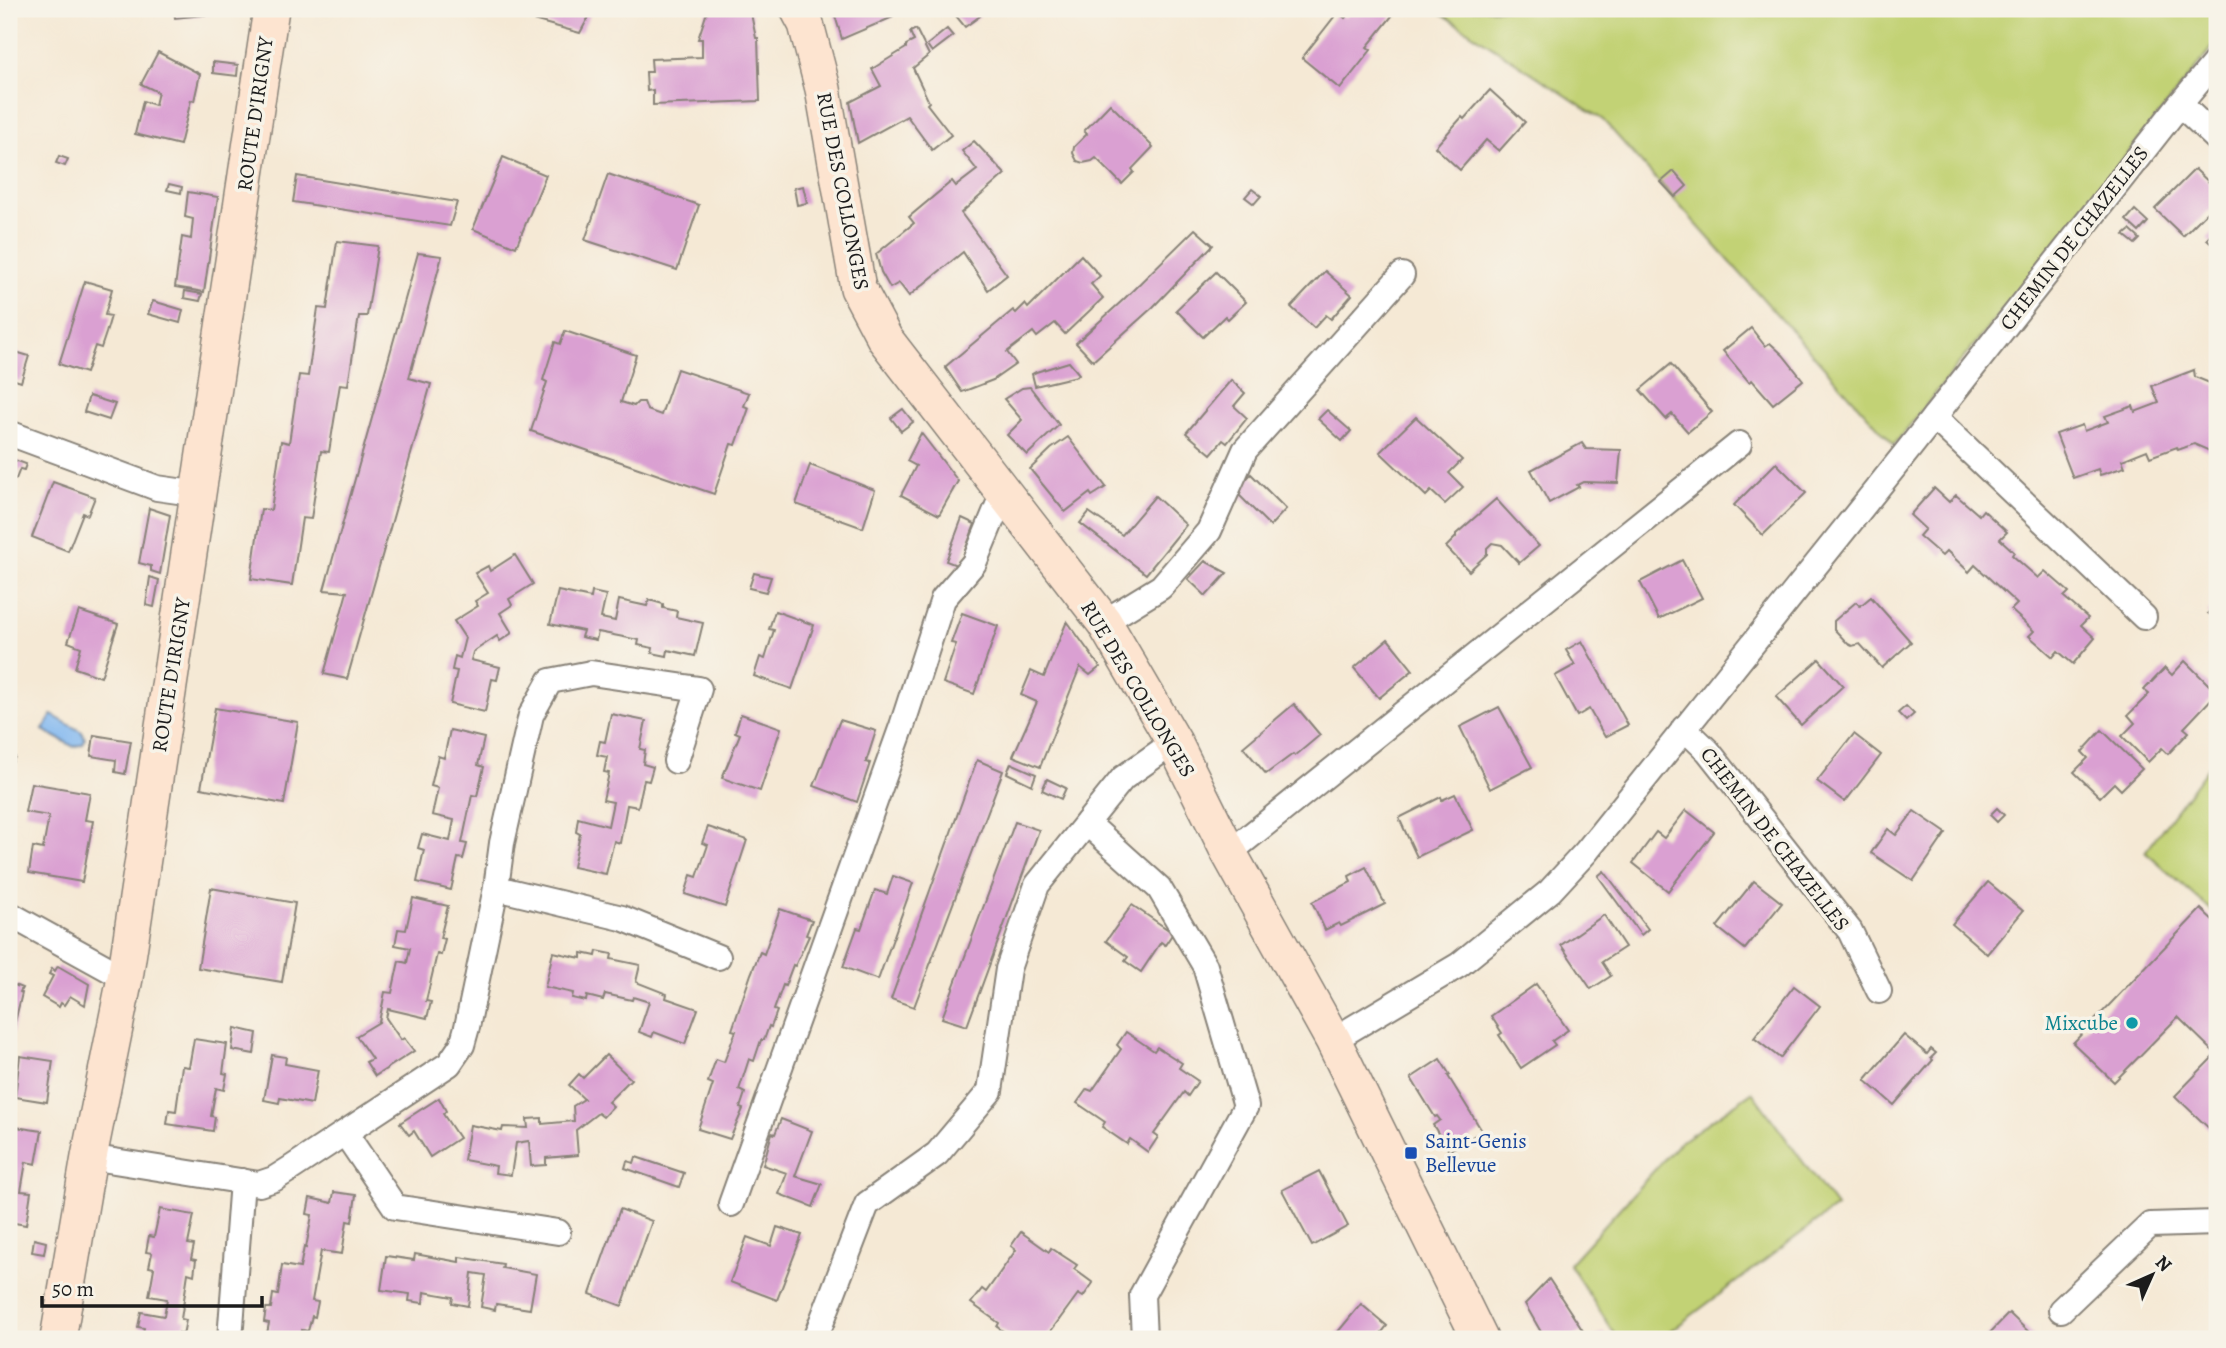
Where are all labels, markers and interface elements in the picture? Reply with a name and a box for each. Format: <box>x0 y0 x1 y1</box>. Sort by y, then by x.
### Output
street label: ROUTE D'IRIGNY <box>230 34 280 193</box>
street label: RUE DES COLLONGES <box>810 90 876 292</box>
street label: CHEMIN DE CHAZELLES <box>1993 140 2155 336</box>
street label: ROUTE D'IRIGNY <box>145 595 197 754</box>
street label: RUE DES COLLONGES <box>1074 596 1202 782</box>
street label: CHEMIN DE CHAZELLES <box>1694 741 1856 937</box>
place label: Mixcube <box>2045 1009 2118 1037</box>
marker: Mixcube <box>2124 1015 2140 1031</box>
place label: Saint-Genis Bellevue <box>1425 1127 1527 1179</box>
marker: Saint-Genis Bellevue <box>1403 1145 1419 1161</box>
north arrow <box>2118 1240 2188 1310</box>
text: N <box>2149 1250 2178 1278</box>
scale bar <box>42 1264 262 1308</box>
text: 50 m <box>52 1275 94 1303</box>

